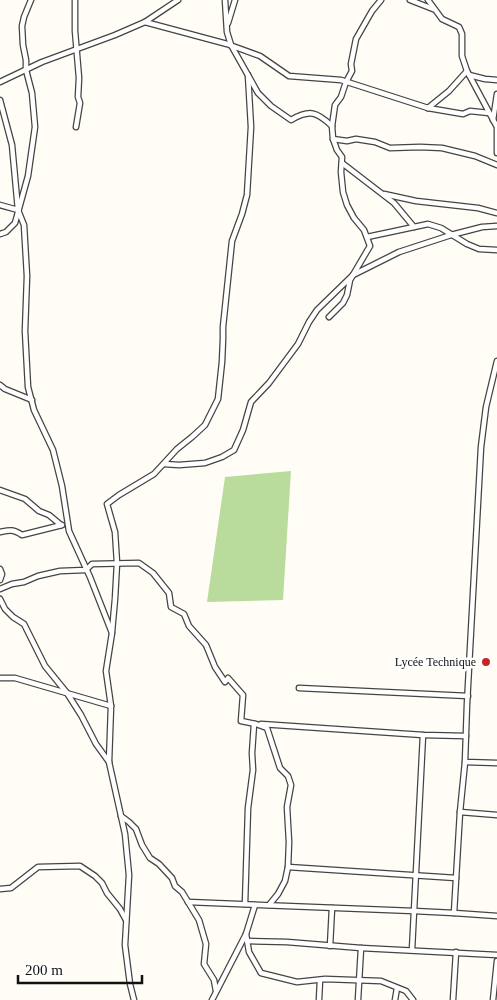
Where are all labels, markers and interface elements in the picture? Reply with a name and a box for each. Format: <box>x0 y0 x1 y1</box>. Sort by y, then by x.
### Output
place label: Lycée Technique <box>395 655 476 669</box>
marker: Lycée Technique <box>480 656 492 668</box>
scale bar <box>18 952 141 984</box>
text: 200 m <box>25 962 63 978</box>

